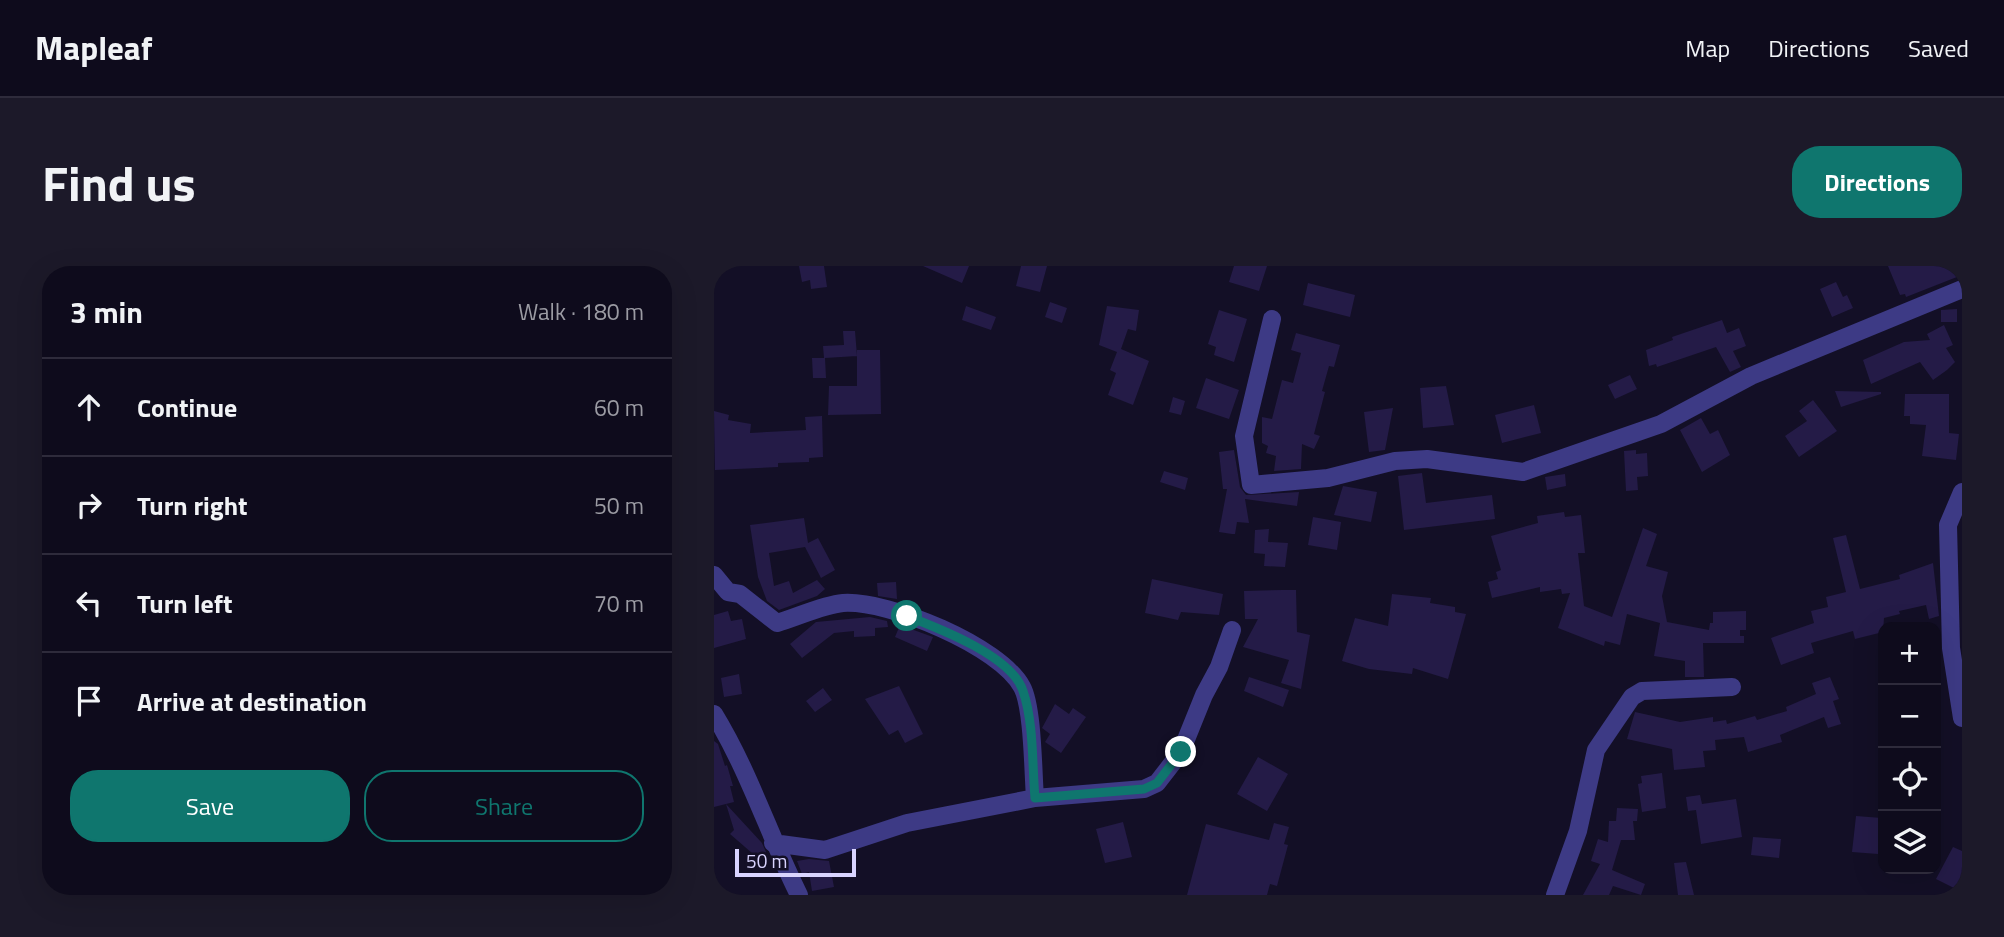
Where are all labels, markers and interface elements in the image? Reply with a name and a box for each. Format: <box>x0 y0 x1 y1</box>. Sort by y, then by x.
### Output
text: Mapleaf <box>35 23 153 73</box>
text: Map <box>1685 30 1730 66</box>
text: Directions <box>1768 30 1870 66</box>
text: Saved <box>1908 30 1969 66</box>
text: Find us <box>42 145 196 220</box>
button: Directions <box>1792 146 1962 218</box>
text: 3 min <box>70 289 143 335</box>
text: Walk · 180 m <box>518 294 644 329</box>
icon: ahead <box>70 388 108 426</box>
text: Continue <box>137 388 237 427</box>
text: 60 m <box>594 390 644 425</box>
icon: right <box>70 486 108 524</box>
text: Turn right <box>137 486 248 525</box>
text: 50 m <box>594 488 644 523</box>
icon: left <box>70 584 108 622</box>
text: Turn left <box>137 584 232 623</box>
text: 70 m <box>594 586 644 621</box>
route start <box>891 600 922 631</box>
map controls <box>1878 622 1941 874</box>
button: + <box>1878 622 1941 685</box>
icon: arrive <box>70 682 108 720</box>
text: Arrive at destination <box>137 682 367 721</box>
button: − <box>1878 685 1941 748</box>
route end <box>1165 736 1196 767</box>
button: locate <box>1878 748 1941 811</box>
button: Save <box>70 770 350 842</box>
button: Share <box>364 770 644 842</box>
button: layers <box>1878 811 1941 874</box>
scale bar <box>735 846 856 878</box>
text: 50 m <box>746 846 787 875</box>

